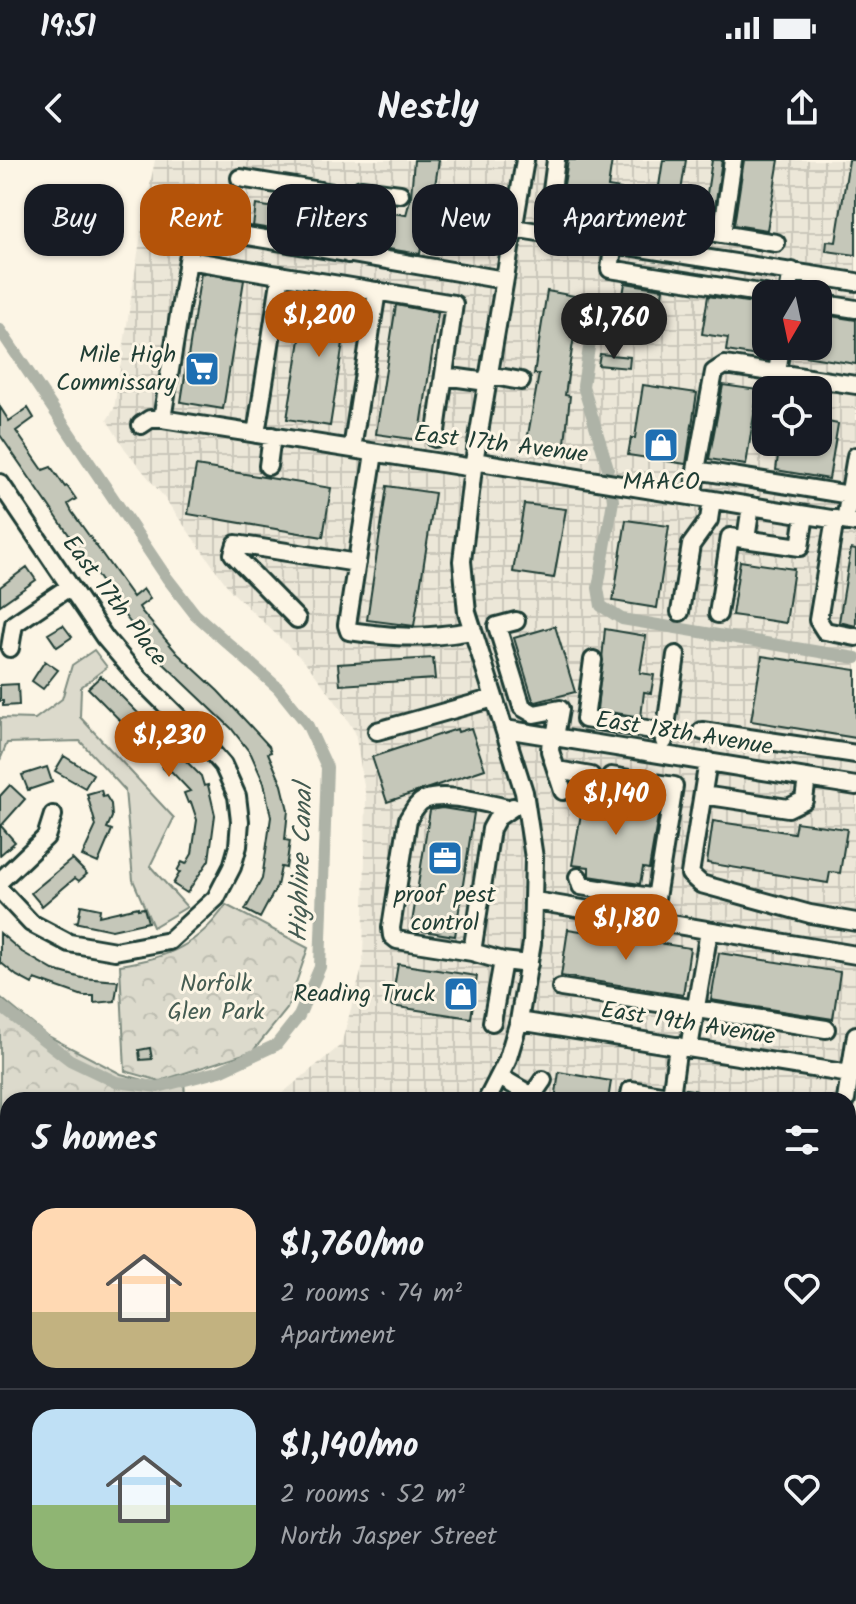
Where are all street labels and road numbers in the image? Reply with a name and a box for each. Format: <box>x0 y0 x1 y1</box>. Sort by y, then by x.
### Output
street label: East 17th Avenue <box>412 415 591 475</box>
street label: East 17th Place <box>51 527 177 675</box>
street label: East 18th Avenue <box>593 701 776 767</box>
street label: East 19th Avenue <box>598 991 778 1057</box>

